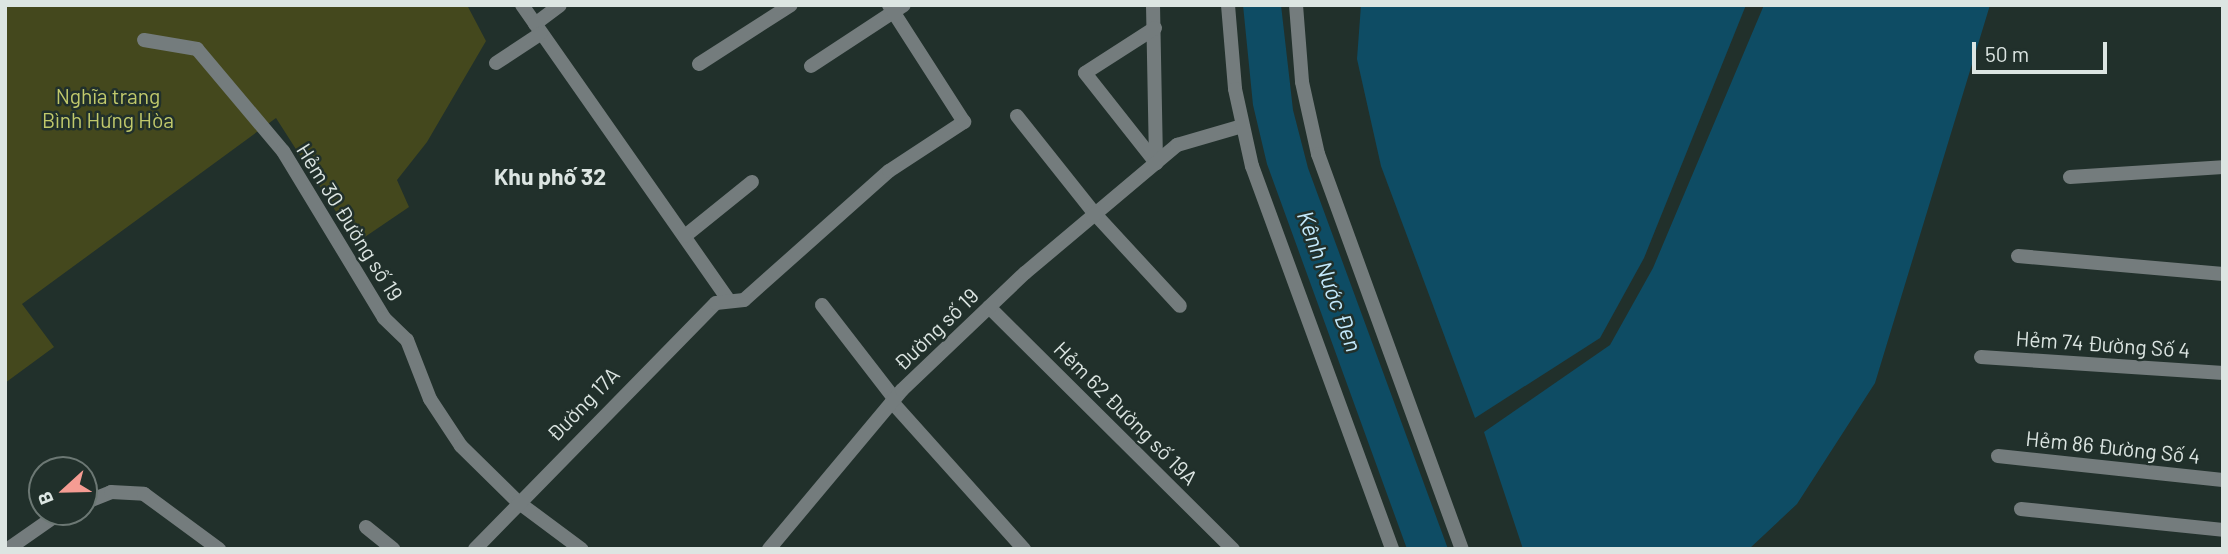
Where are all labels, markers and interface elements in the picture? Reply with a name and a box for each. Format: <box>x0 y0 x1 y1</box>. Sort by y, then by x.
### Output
scale bar <box>1976 28 2111 72</box>
text: 50 m <box>1985 41 2029 66</box>
park label: Nghĩa trang Bình Hưng Hòa <box>42 83 174 133</box>
street label: Hẻm 30 Đường số 19 <box>291 139 409 305</box>
district label: Khu phố 32 <box>494 162 606 190</box>
water label: Kênh Nước Đen <box>1292 207 1368 355</box>
street label: Đường số 19 <box>889 283 983 375</box>
street label: Hẻm 74 Đường Số 4 <box>2015 325 2191 363</box>
street label: Hẻm 62 Đường số 19A <box>1049 336 1203 490</box>
street label: Đường 17A <box>541 362 625 446</box>
street label: Hẻm 86 Đường Số 4 <box>2025 425 2201 469</box>
north arrow <box>28 456 98 526</box>
text: B <box>32 489 58 508</box>

